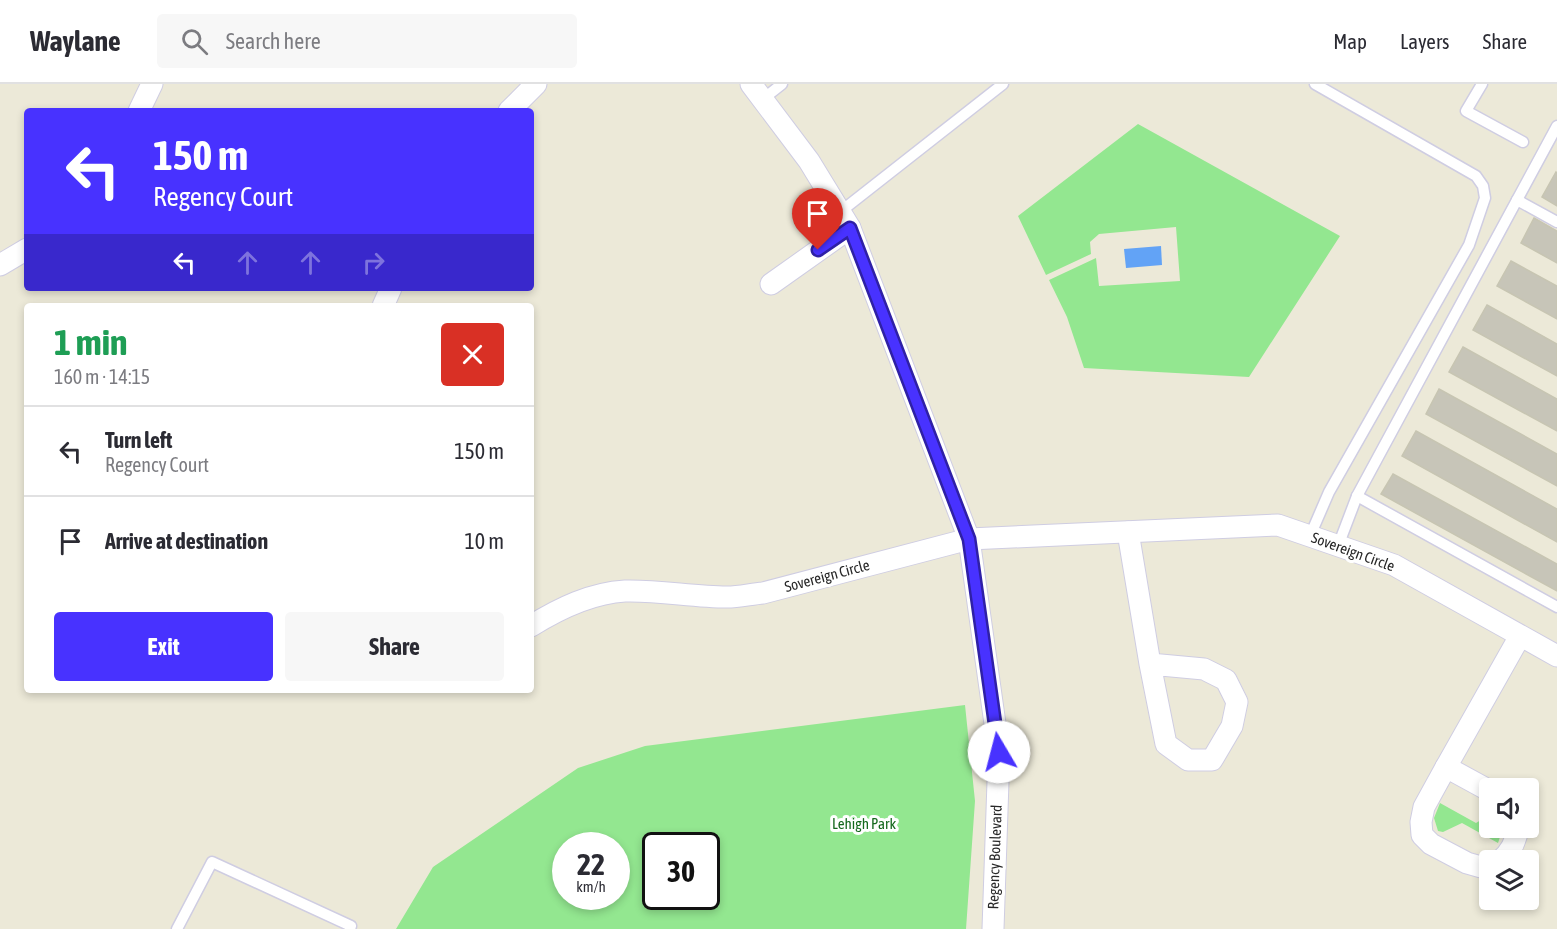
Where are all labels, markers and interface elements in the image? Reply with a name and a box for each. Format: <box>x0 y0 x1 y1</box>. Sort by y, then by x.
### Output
search box <box>157 14 577 68</box>
text: Waylane <box>30 25 121 57</box>
icon: search <box>178 25 211 58</box>
text: Search here <box>226 28 321 54</box>
text: Map <box>1333 29 1367 53</box>
text: Layers <box>1400 29 1450 53</box>
text: Share <box>1483 29 1527 53</box>
text: 150 m <box>153 131 248 179</box>
icon: left <box>54 132 132 210</box>
text: Regency Court <box>153 181 293 212</box>
pin <box>792 188 843 250</box>
icon: arrive <box>801 197 834 230</box>
icon: left <box>168 246 201 279</box>
icon: ahead <box>231 246 264 279</box>
icon: ahead <box>294 246 327 279</box>
icon: right <box>357 246 390 279</box>
text: 1 min <box>54 321 128 363</box>
button: close <box>441 323 504 386</box>
text: 160 m · 14:15 <box>54 365 150 388</box>
text: Turn left <box>105 427 172 453</box>
icon: left <box>54 435 87 468</box>
text: 150 m <box>454 438 504 464</box>
text: Regency Court <box>105 453 209 476</box>
icon: arrive <box>54 525 87 558</box>
text: Arrive at destination <box>105 528 268 554</box>
text: 10 m <box>464 528 504 554</box>
street label: Sovereign Circle <box>1309 529 1397 575</box>
street label: Sovereign Circle <box>782 556 871 595</box>
button: Exit <box>54 612 273 681</box>
button: Share <box>285 612 504 681</box>
position arrow <box>967 720 1031 784</box>
map controls <box>1479 778 1539 910</box>
button: sound <box>1479 778 1539 838</box>
street label: Regency Boulevard <box>984 804 1005 910</box>
park label: Lehigh Park <box>832 815 896 832</box>
speed limit sign: 30 <box>642 832 720 910</box>
text: 22 <box>577 847 605 881</box>
button: layers <box>1479 850 1539 910</box>
text: km/h <box>576 878 606 895</box>

